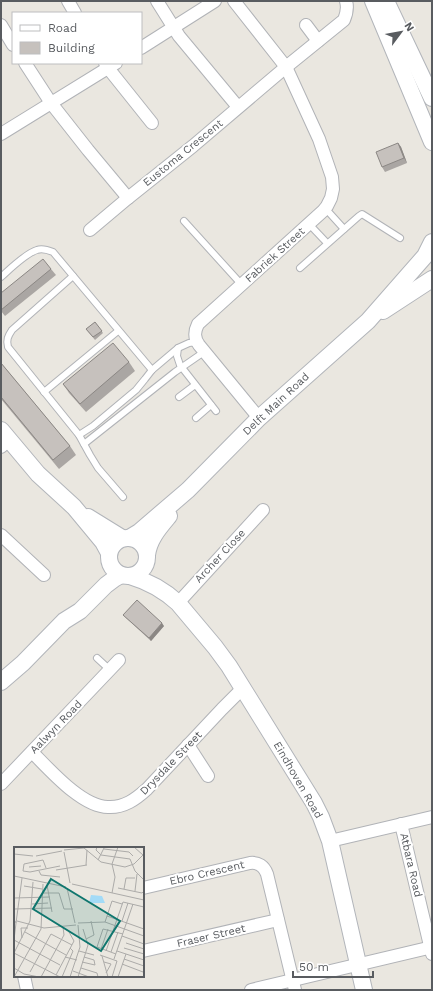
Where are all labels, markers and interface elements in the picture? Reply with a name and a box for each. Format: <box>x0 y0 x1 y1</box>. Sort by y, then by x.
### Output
legend <box>12 12 142 64</box>
north arrow <box>381 12 421 52</box>
text: N <box>401 20 417 34</box>
text: Road <box>48 21 77 35</box>
text: Building <box>48 41 95 55</box>
street label: Eustoma Crescent <box>141 117 226 189</box>
street label: Fabriek Street <box>242 225 308 285</box>
street label: Delft Main Road <box>240 370 312 438</box>
street label: Archer Close <box>192 527 248 585</box>
street label: Aalwyn Road <box>27 698 85 756</box>
street label: Drysdale Street <box>137 728 205 798</box>
street label: Eindhoven Road <box>271 739 325 821</box>
street label: Atbara Road <box>397 832 425 898</box>
inset map <box>14 847 144 977</box>
street label: Ebro Crescent <box>168 858 246 888</box>
street label: Fraser Street <box>175 922 247 950</box>
scale bar <box>293 953 373 979</box>
text: 50 m <box>299 960 329 974</box>

